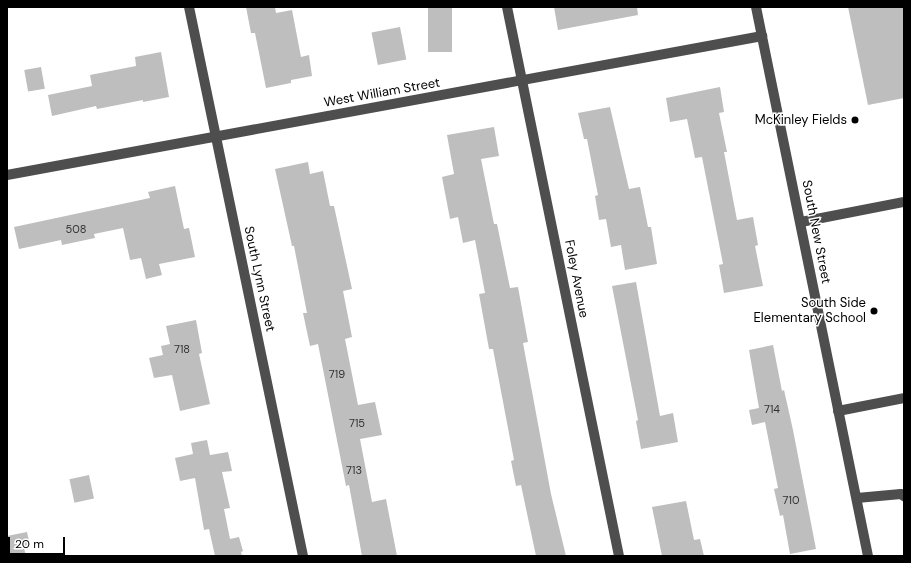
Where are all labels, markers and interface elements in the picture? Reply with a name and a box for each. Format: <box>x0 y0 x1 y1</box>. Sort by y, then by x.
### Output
street label: West William Street <box>323 75 441 111</box>
place label: McKinley Fields <box>755 112 847 128</box>
marker: McKinley Fields <box>850 115 860 125</box>
street label: South New Street <box>798 179 834 285</box>
house number: 508 <box>66 222 86 236</box>
street label: South Lynn Street <box>240 225 278 333</box>
street label: Foley Avenue <box>561 239 591 319</box>
place label: South Side Elementary School <box>754 296 866 327</box>
marker: South Side Elementary School <box>869 306 879 316</box>
house number: 718 <box>174 342 190 356</box>
house number: 719 <box>329 367 345 381</box>
house number: 714 <box>764 402 780 416</box>
house number: 715 <box>349 416 365 430</box>
house number: 713 <box>346 463 362 477</box>
house number: 710 <box>783 493 799 507</box>
scale bar <box>10 529 67 555</box>
text: 20 m <box>15 536 44 552</box>

